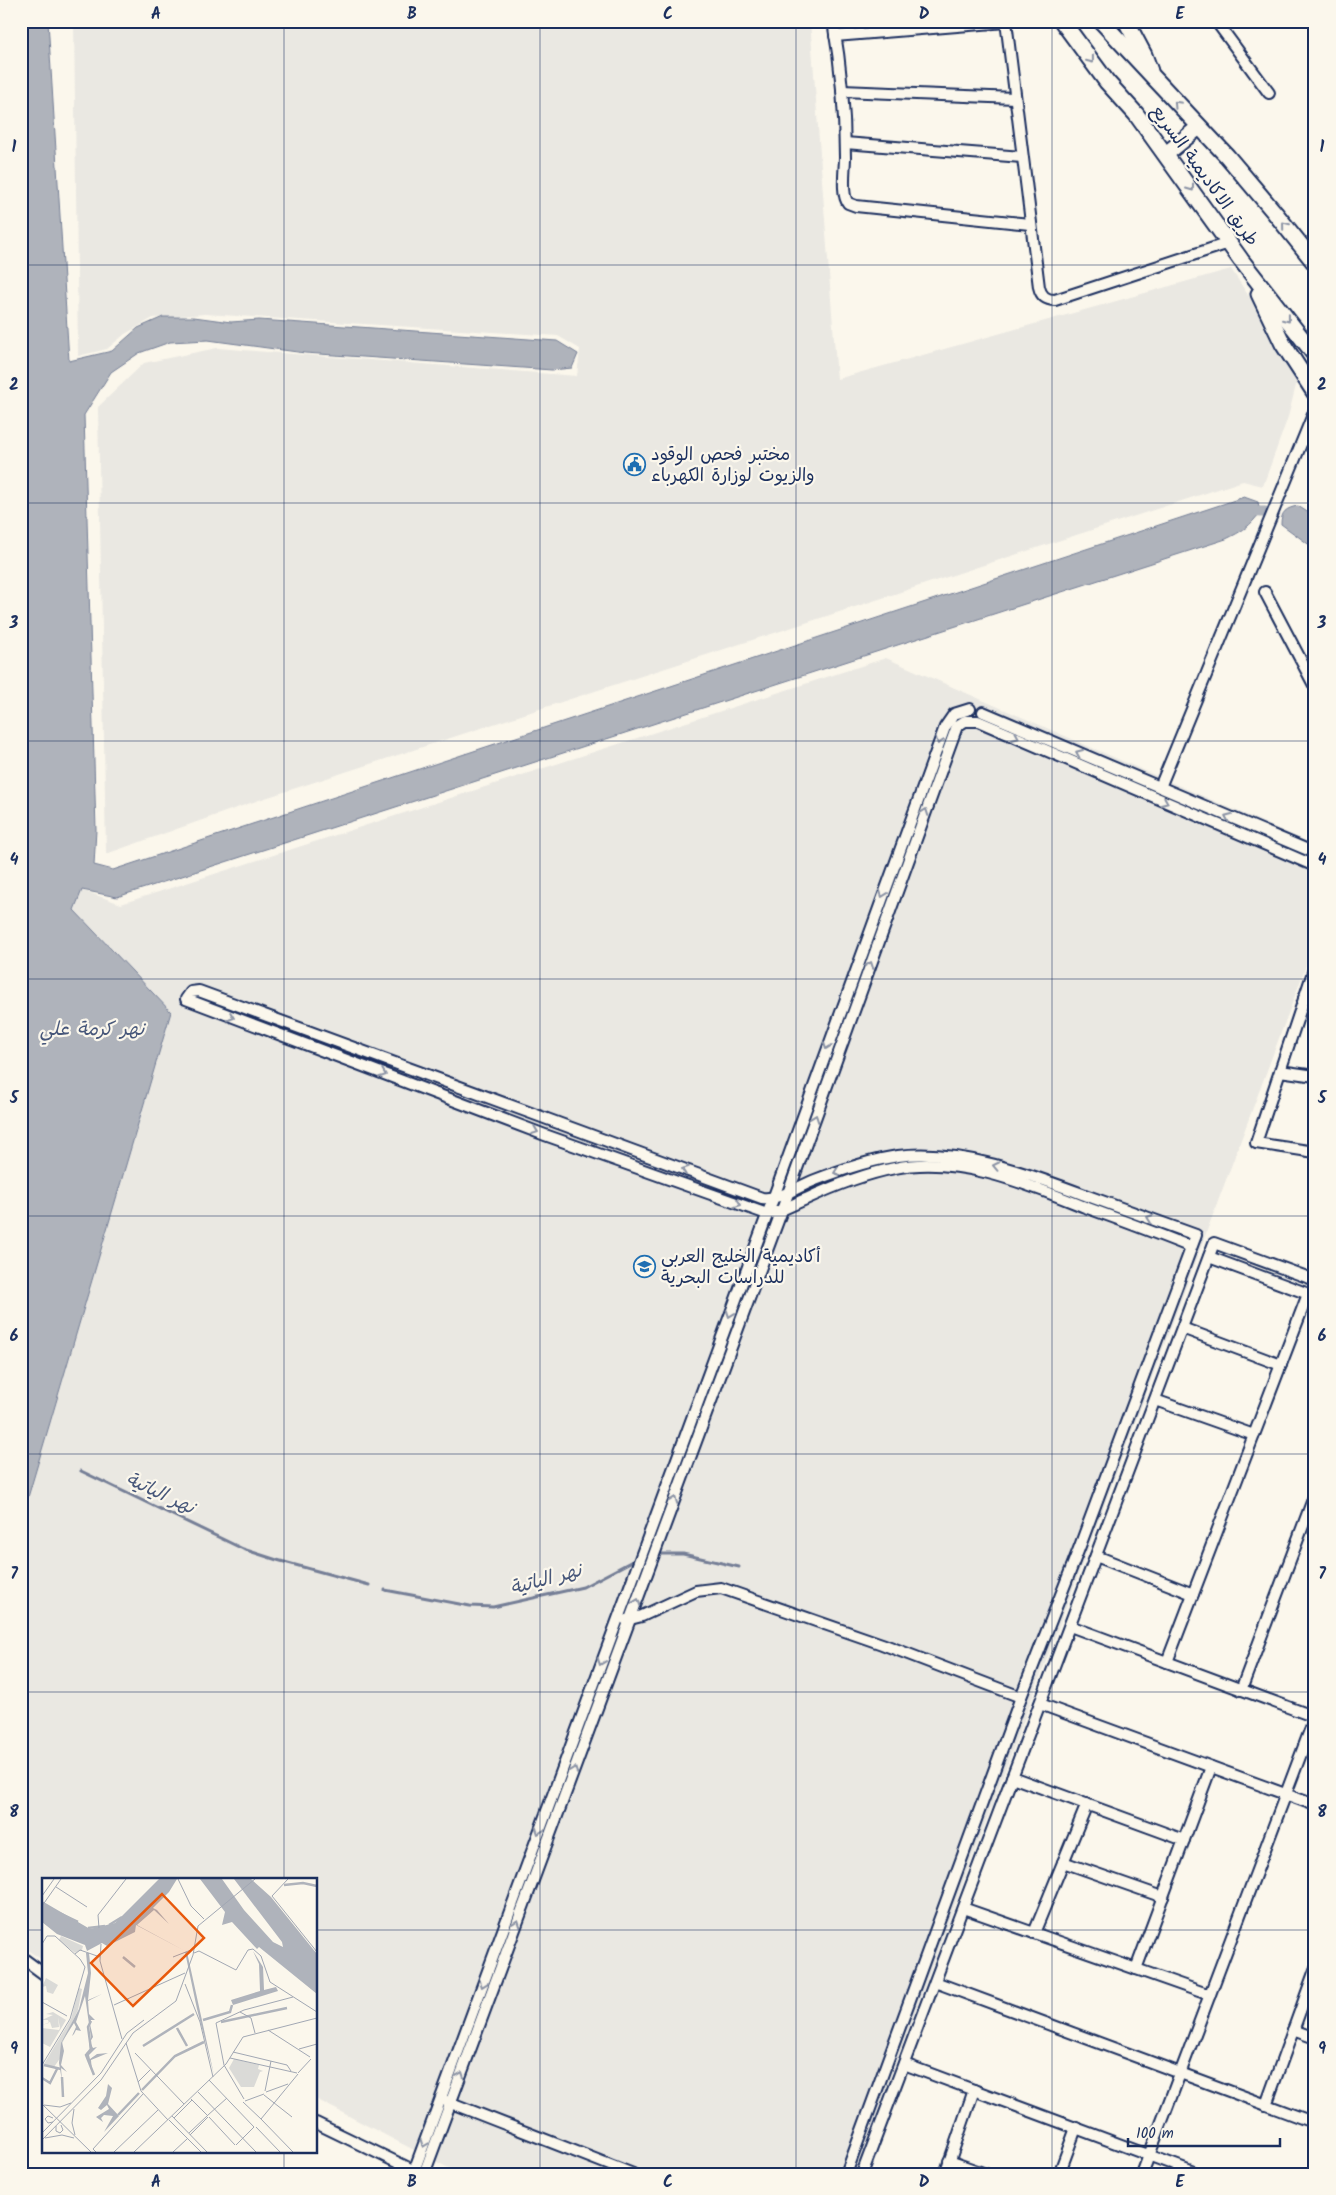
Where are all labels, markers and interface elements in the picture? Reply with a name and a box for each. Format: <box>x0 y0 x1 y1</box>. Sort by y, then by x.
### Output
text: A <box>151 2 161 27</box>
text: B <box>407 2 417 27</box>
text: C <box>663 2 673 27</box>
text: D <box>919 2 930 27</box>
text: E <box>1176 2 1186 27</box>
one-way arrow <box>1085 54 1093 63</box>
street label: طريق الاكاديمية السريع <box>1143 99 1265 253</box>
one-way arrow <box>1174 100 1183 109</box>
text: 1 <box>12 135 17 160</box>
text: 1 <box>1320 135 1325 160</box>
one-way arrow <box>1185 182 1194 192</box>
one-way arrow <box>1283 222 1291 231</box>
one-way arrow <box>1281 313 1290 323</box>
text: 2 <box>9 373 19 398</box>
text: 2 <box>1317 373 1327 398</box>
place label: مختبر فحص الوقود والزيوت لوزارة الكهرباء <box>651 441 815 491</box>
public building icon: مختبر فحص الوقود والزيوت لوزارة الكهرباء <box>623 453 647 477</box>
text: 3 <box>9 611 19 636</box>
text: 3 <box>1317 611 1327 636</box>
one-way arrow <box>1011 732 1019 742</box>
one-way arrow <box>935 736 945 745</box>
one-way arrow <box>1075 748 1084 759</box>
one-way arrow <box>1160 795 1169 806</box>
one-way arrow <box>919 808 929 817</box>
one-way arrow <box>1224 812 1233 823</box>
text: 4 <box>10 848 19 873</box>
text: 4 <box>1318 848 1327 873</box>
one-way arrow <box>879 889 889 897</box>
one-way arrow <box>864 961 874 970</box>
one-way arrow <box>226 1011 235 1021</box>
water label: نهر كرمة علي <box>40 1015 146 1045</box>
one-way arrow <box>823 1042 833 1050</box>
one-way arrow <box>378 1068 387 1078</box>
text: 5 <box>9 1086 20 1111</box>
text: 5 <box>1317 1086 1328 1111</box>
one-way arrow <box>809 1114 819 1122</box>
one-way arrow <box>530 1125 539 1135</box>
one-way arrow <box>992 1161 1001 1172</box>
one-way arrow <box>681 1166 690 1176</box>
one-way arrow <box>833 1166 842 1176</box>
one-way arrow <box>733 1198 742 1208</box>
one-way arrow <box>1146 1214 1155 1224</box>
place label: أكاديمية الخليج العربي للدراسات البحرية <box>661 1243 821 1293</box>
school or university icon: أكاديمية الخليج العربي للدراسات البحرية <box>633 1255 657 1279</box>
one-way arrow <box>726 1309 736 1318</box>
text: 6 <box>10 1324 19 1349</box>
text: 6 <box>1318 1324 1327 1349</box>
water label: نهر الياتية <box>120 1465 201 1524</box>
one-way arrow <box>668 1496 678 1505</box>
water label: نهر الياتية <box>507 1556 587 1604</box>
text: 7 <box>10 1562 18 1587</box>
text: 7 <box>1318 1562 1326 1587</box>
one-way arrow <box>631 1598 641 1607</box>
one-way arrow <box>597 1658 607 1666</box>
one-way arrow <box>568 1767 578 1775</box>
text: 8 <box>9 1800 19 1825</box>
text: 8 <box>1317 1800 1327 1825</box>
one-way arrow <box>535 1827 545 1835</box>
inset map <box>42 1878 318 2152</box>
one-way arrow <box>512 1919 522 1927</box>
one-way arrow <box>479 1979 489 1988</box>
text: 9 <box>10 2037 18 2062</box>
text: 9 <box>1318 2037 1326 2062</box>
one-way arrow <box>455 2071 465 2080</box>
scale bar <box>1128 2115 1281 2147</box>
text: 100 m <box>1136 2122 1174 2146</box>
one-way arrow <box>420 2139 430 2148</box>
text: A <box>151 2170 161 2195</box>
text: B <box>407 2170 417 2195</box>
text: C <box>663 2170 673 2195</box>
text: D <box>919 2170 930 2195</box>
text: E <box>1176 2170 1186 2195</box>

